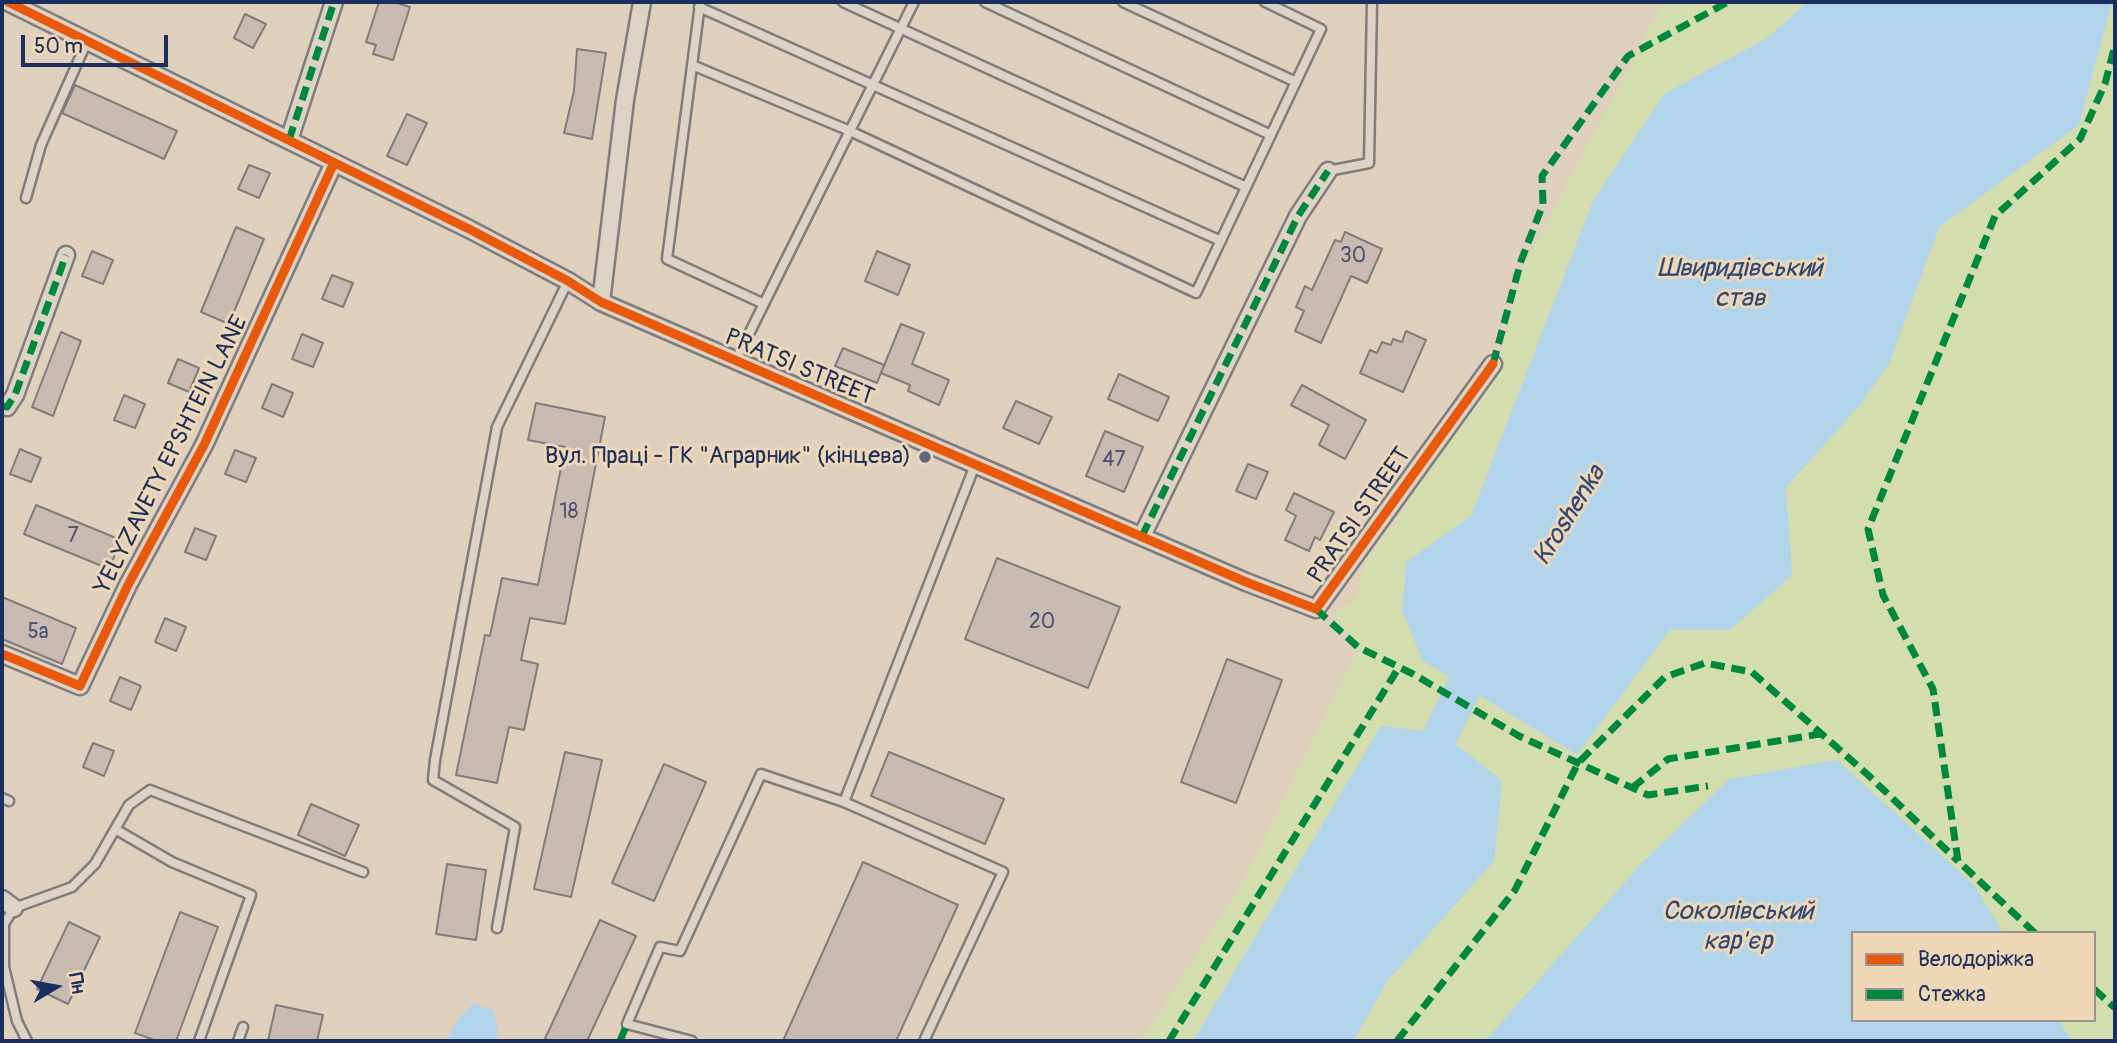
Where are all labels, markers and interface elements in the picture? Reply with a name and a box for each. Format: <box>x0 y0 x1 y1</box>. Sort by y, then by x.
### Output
scale bar <box>24 21 172 65</box>
text: 50 m <box>34 33 83 60</box>
house number: 30 <box>1340 244 1366 270</box>
water label: Швиридівський став <box>1657 253 1823 314</box>
street label: YELYZAVETY EPSHTEIN LANE <box>89 311 255 599</box>
street label: PRATSI STREET <box>720 324 878 412</box>
street label: PRATSI STREET <box>1302 442 1418 590</box>
place label: Вул. Праці - ГК "Аграрник" (кінцева) <box>545 443 911 471</box>
house number: 47 <box>1102 448 1126 474</box>
marker: Вул. Праці - ГК "Аграрник" (кінцева) <box>917 449 933 465</box>
water label: Kroshenka <box>1527 460 1613 572</box>
house number: 18 <box>560 500 578 526</box>
house number: 7 <box>67 524 79 550</box>
house number: 20 <box>1029 610 1055 636</box>
house number: 5а <box>27 620 49 646</box>
water label: Соколівський кар'єр <box>1662 896 1814 958</box>
legend <box>1851 931 2096 1022</box>
text: Велодоріжка <box>1918 946 2034 973</box>
north arrow <box>21 952 91 1022</box>
text: Пн <box>63 971 90 996</box>
text: Стежка <box>1918 981 1986 1008</box>

